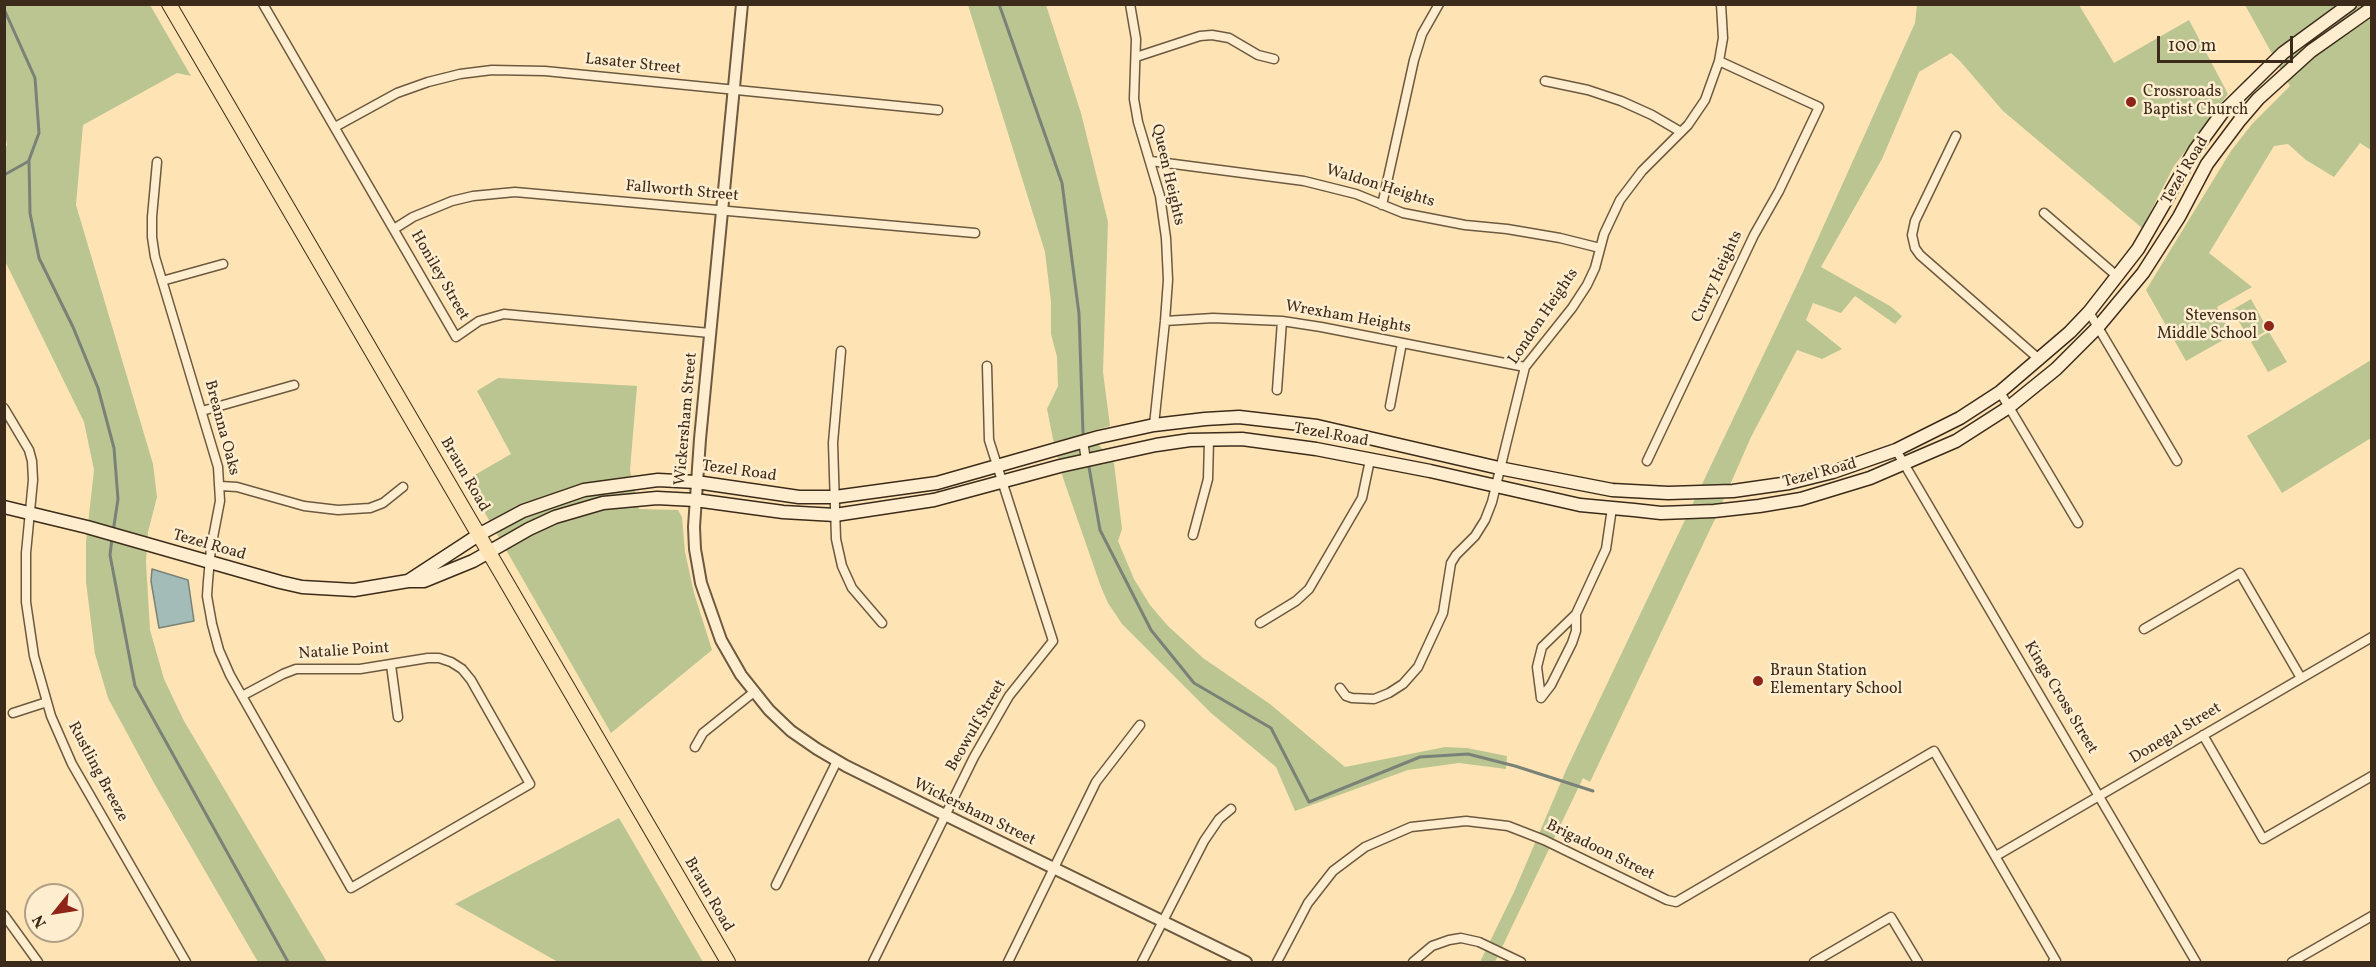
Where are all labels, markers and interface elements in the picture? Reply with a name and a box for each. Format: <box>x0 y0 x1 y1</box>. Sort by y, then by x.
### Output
scale bar <box>2160 24 2296 62</box>
text: 100 m <box>2168 34 2217 59</box>
street label: Lasater Street <box>584 50 682 80</box>
place label: Crossroads Baptist Church <box>2143 83 2248 121</box>
marker: Crossroads Baptist Church <box>2124 95 2138 109</box>
street label: Queen Heights <box>1146 123 1188 227</box>
street label: Tezel Road <box>2158 134 2214 208</box>
street label: Waldon Heights <box>1323 161 1437 213</box>
street label: Fallworth Street <box>625 177 739 207</box>
street label: Honiley Street <box>405 227 473 325</box>
street label: Curry Heights <box>1688 228 1748 326</box>
street label: London Heights <box>1505 265 1583 369</box>
street label: Wrexham Heights <box>1284 297 1412 339</box>
place label: Stevenson Middle School <box>2157 307 2257 345</box>
marker: Stevenson Middle School <box>2262 319 2276 333</box>
street label: Wickersham Street <box>672 352 702 486</box>
street label: Breanna Oaks <box>199 378 243 478</box>
street label: Tezel Road <box>1292 420 1370 452</box>
street label: Braun Road <box>435 434 493 516</box>
street label: Tezel Road <box>1781 455 1859 493</box>
street label: Tezel Road <box>700 457 778 487</box>
street label: Tezel Road <box>170 526 248 566</box>
street label: Kings Cross Street <box>2019 638 2101 758</box>
street label: Natalie Point <box>298 639 390 665</box>
place label: Braun Station Elementary School <box>1770 662 1902 700</box>
marker: Braun Station Elementary School <box>1751 674 1765 688</box>
street label: Beowulf Street <box>943 677 1011 775</box>
street label: Donegal Street <box>2127 699 2225 769</box>
street label: Rustling Breeze <box>63 719 131 825</box>
street label: Wickersham Street <box>910 775 1038 851</box>
street label: Brigadoon Street <box>1543 816 1657 886</box>
street label: Braun Road <box>679 854 737 936</box>
north arrow <box>24 883 84 943</box>
text: N <box>28 910 53 932</box>

